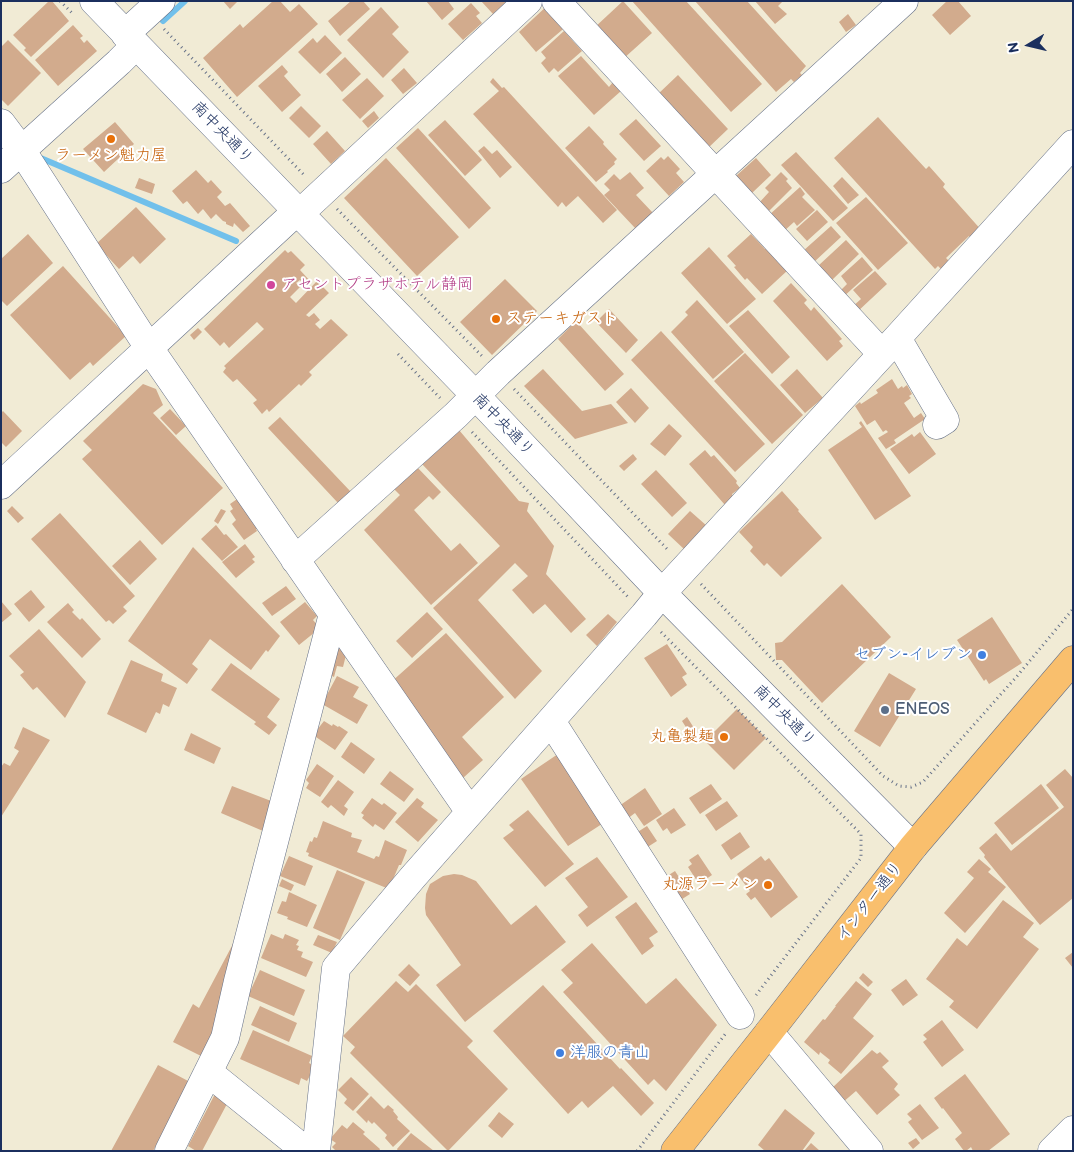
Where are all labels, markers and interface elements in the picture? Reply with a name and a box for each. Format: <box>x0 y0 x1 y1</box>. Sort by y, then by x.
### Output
north arrow <box>1004 20 1054 70</box>
text: N <box>1004 41 1023 54</box>
street label: 南中央通り <box>187 98 257 168</box>
marker: ラーメン魁力屋 <box>105 133 117 145</box>
place label: ラーメン魁力屋 <box>55 146 167 166</box>
place label: アセントプラザホテル静岡 <box>281 275 473 295</box>
marker: アセントプラザホテル静岡 <box>265 279 277 291</box>
place label: ステーキガスト <box>506 309 618 329</box>
marker: ステーキガスト <box>490 313 502 325</box>
street label: 南中央通り <box>468 390 538 460</box>
place label: セブン-イレブン <box>854 645 972 665</box>
marker: セブン-イレブン <box>976 649 988 661</box>
street label: 南中央通り <box>749 681 819 751</box>
place label: ENEOS <box>895 700 950 720</box>
marker: ENEOS <box>879 704 891 716</box>
place label: 丸亀製麺 <box>650 727 714 747</box>
marker: 丸亀製麺 <box>718 731 730 743</box>
street label: インター通り <box>833 858 907 946</box>
place label: 丸源ラーメン <box>662 875 758 895</box>
marker: 丸源ラーメン <box>762 879 774 891</box>
place label: 洋服の青山 <box>570 1043 650 1063</box>
marker: 洋服の青山 <box>554 1047 566 1059</box>

